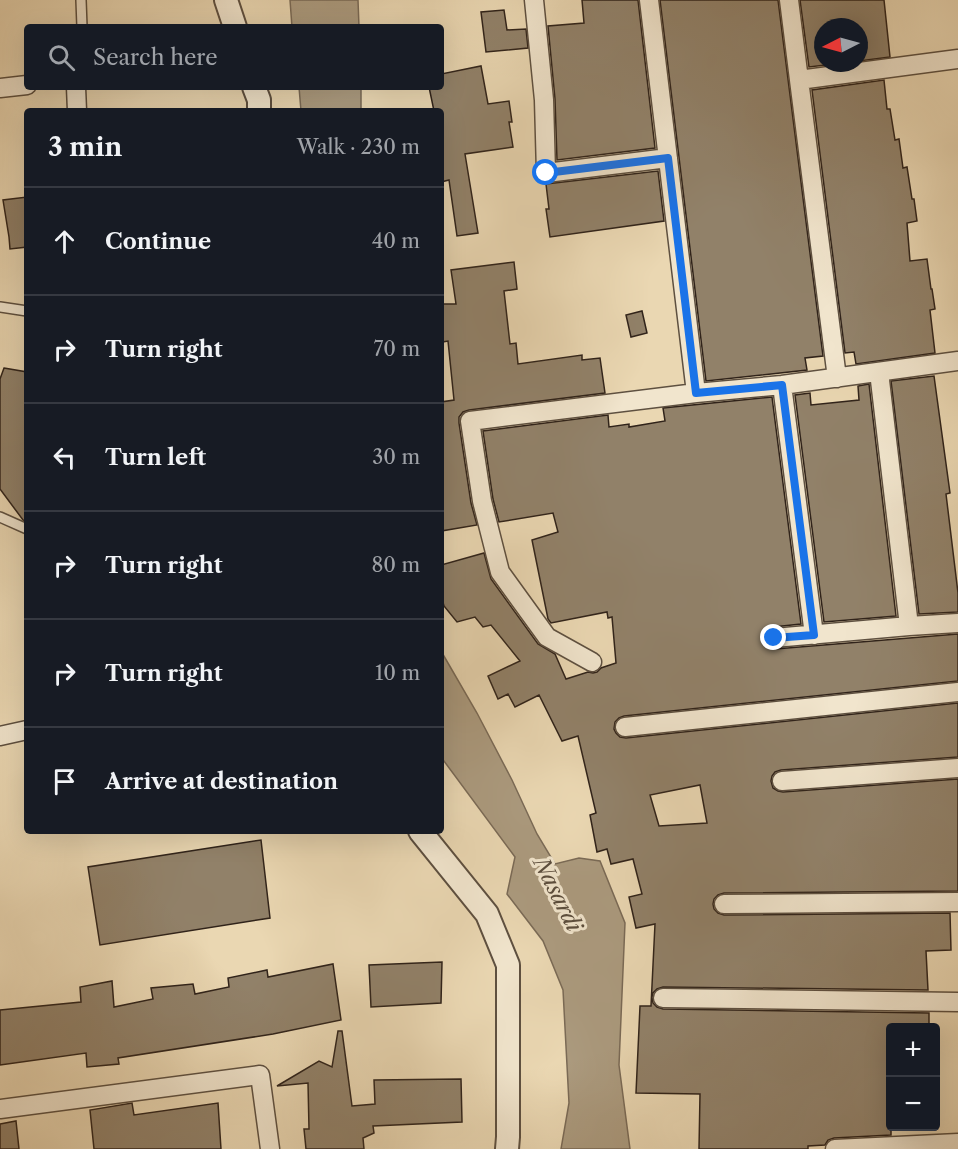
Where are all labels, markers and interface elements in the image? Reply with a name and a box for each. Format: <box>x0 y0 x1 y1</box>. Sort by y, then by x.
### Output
north arrow <box>814 18 868 72</box>
search box <box>24 24 444 90</box>
icon: search <box>45 41 78 74</box>
text: Search here <box>93 44 218 71</box>
text: 3 min <box>48 131 122 163</box>
text: Walk · 230 m <box>297 135 420 159</box>
route start <box>532 159 558 185</box>
icon: ahead <box>48 225 81 258</box>
text: Continue <box>105 228 211 255</box>
text: 40 m <box>372 229 420 253</box>
icon: right <box>48 333 81 366</box>
text: Turn right <box>105 336 223 363</box>
text: 70 m <box>374 337 420 361</box>
icon: left <box>48 441 81 474</box>
text: Turn left <box>105 444 206 471</box>
text: 30 m <box>372 445 420 469</box>
icon: right <box>48 549 81 582</box>
text: Turn right <box>105 552 223 579</box>
text: 80 m <box>372 553 420 577</box>
route end <box>760 624 786 650</box>
icon: right <box>48 657 81 690</box>
text: Turn right <box>105 660 223 687</box>
text: 10 m <box>375 661 420 685</box>
icon: arrive <box>48 765 81 798</box>
text: Arrive at destination <box>105 768 338 795</box>
water label: Nasardi <box>526 851 588 937</box>
map controls <box>886 1023 940 1131</box>
button: + <box>886 1023 940 1077</box>
button: − <box>886 1077 940 1131</box>

